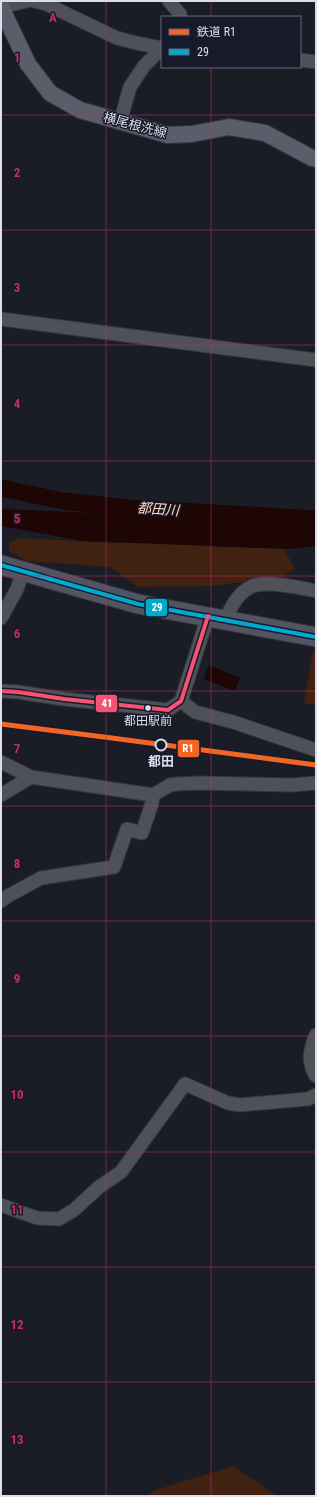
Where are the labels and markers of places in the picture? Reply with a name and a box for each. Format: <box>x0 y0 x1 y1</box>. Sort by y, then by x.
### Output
marker: 都田駅前 <box>143 703 153 713</box>
place label: 都田駅前 <box>124 714 172 728</box>
marker: 都田 <box>154 738 168 752</box>
place label: 都田 <box>148 754 174 769</box>

